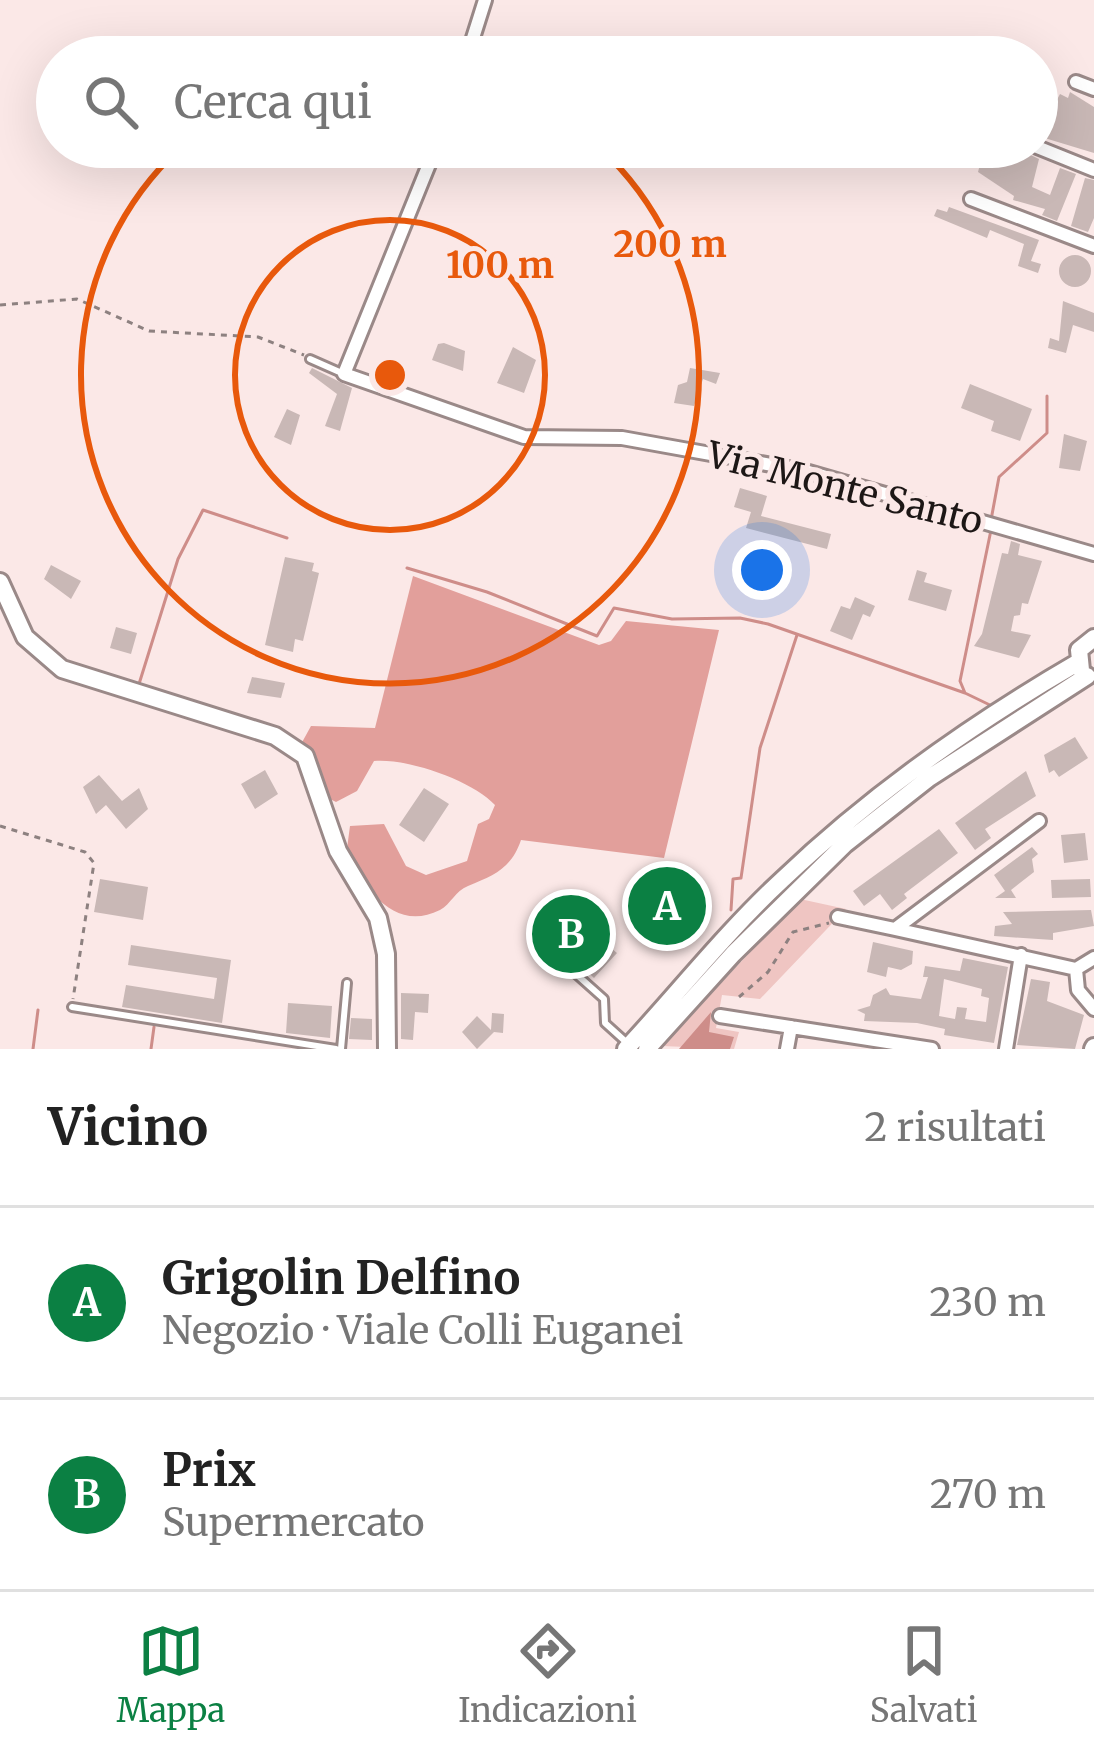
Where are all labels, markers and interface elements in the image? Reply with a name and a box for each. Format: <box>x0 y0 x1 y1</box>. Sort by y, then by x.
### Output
search box <box>36 36 1058 168</box>
icon: search <box>78 69 144 135</box>
text: Cerca qui <box>174 74 372 130</box>
text: 200 m <box>613 222 727 267</box>
text: 100 m <box>446 243 554 288</box>
centre of rings <box>369 354 411 396</box>
street label: Via Monte Santo <box>702 432 987 544</box>
your location <box>732 540 792 600</box>
pin: A <box>628 861 706 951</box>
pin: B <box>532 889 610 979</box>
text: Vicino <box>48 1095 208 1159</box>
text: 2 risultati <box>864 1103 1046 1152</box>
text: Grigolin Delfino <box>162 1250 520 1306</box>
text: A <box>73 1278 101 1327</box>
text: 230 m <box>929 1278 1046 1327</box>
text: Negozio · Viale Colli Euganei <box>162 1306 683 1355</box>
text: Prix <box>162 1442 256 1498</box>
text: B <box>73 1470 101 1519</box>
text: 270 m <box>930 1470 1046 1519</box>
text: Supermercato <box>162 1498 425 1547</box>
tab: Mappa <box>116 1618 225 1731</box>
tab: Indicazioni <box>458 1618 637 1731</box>
tab: Salvati <box>870 1618 978 1731</box>

